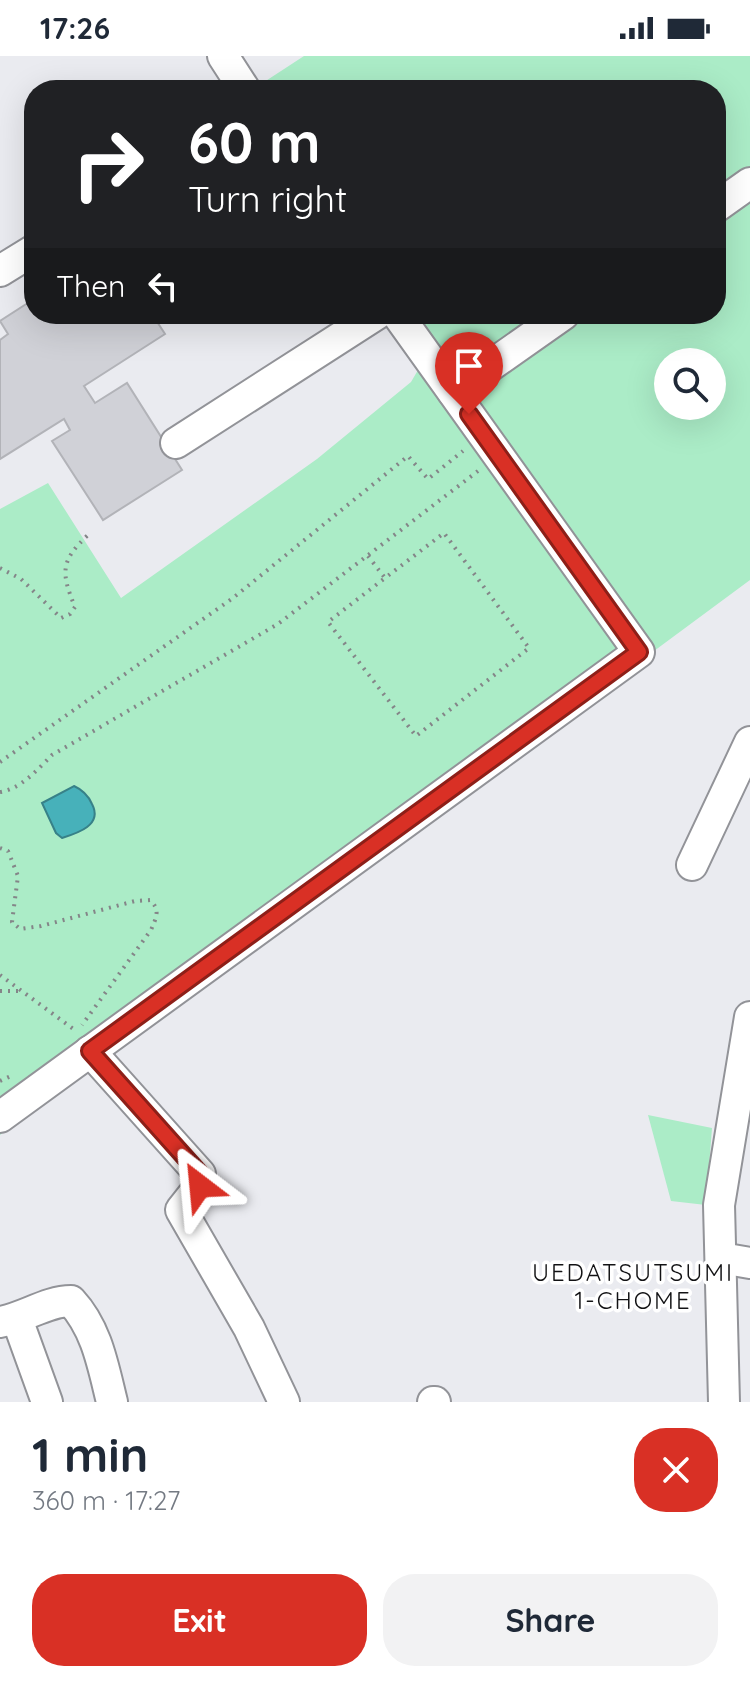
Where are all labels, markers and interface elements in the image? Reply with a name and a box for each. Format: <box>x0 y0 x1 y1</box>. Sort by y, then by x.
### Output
text: 17:26 <box>40 9 110 47</box>
text: 60 m <box>188 107 321 177</box>
icon: right <box>56 112 160 216</box>
text: Turn right <box>188 176 347 221</box>
icon: left <box>141 264 185 308</box>
text: Then <box>56 267 125 305</box>
pin <box>435 332 503 414</box>
icon: arrive <box>447 344 491 388</box>
map controls <box>654 348 726 420</box>
button: search <box>654 348 726 420</box>
position arrow <box>158 1144 242 1228</box>
district label: UEDATSUTSUMI 1-CHOME <box>532 1257 734 1315</box>
text: 1 min <box>32 1424 148 1484</box>
button: close <box>634 1428 718 1512</box>
text: 360 m · 17:27 <box>32 1484 180 1517</box>
button: Exit <box>32 1574 367 1666</box>
button: Share <box>383 1574 718 1666</box>

